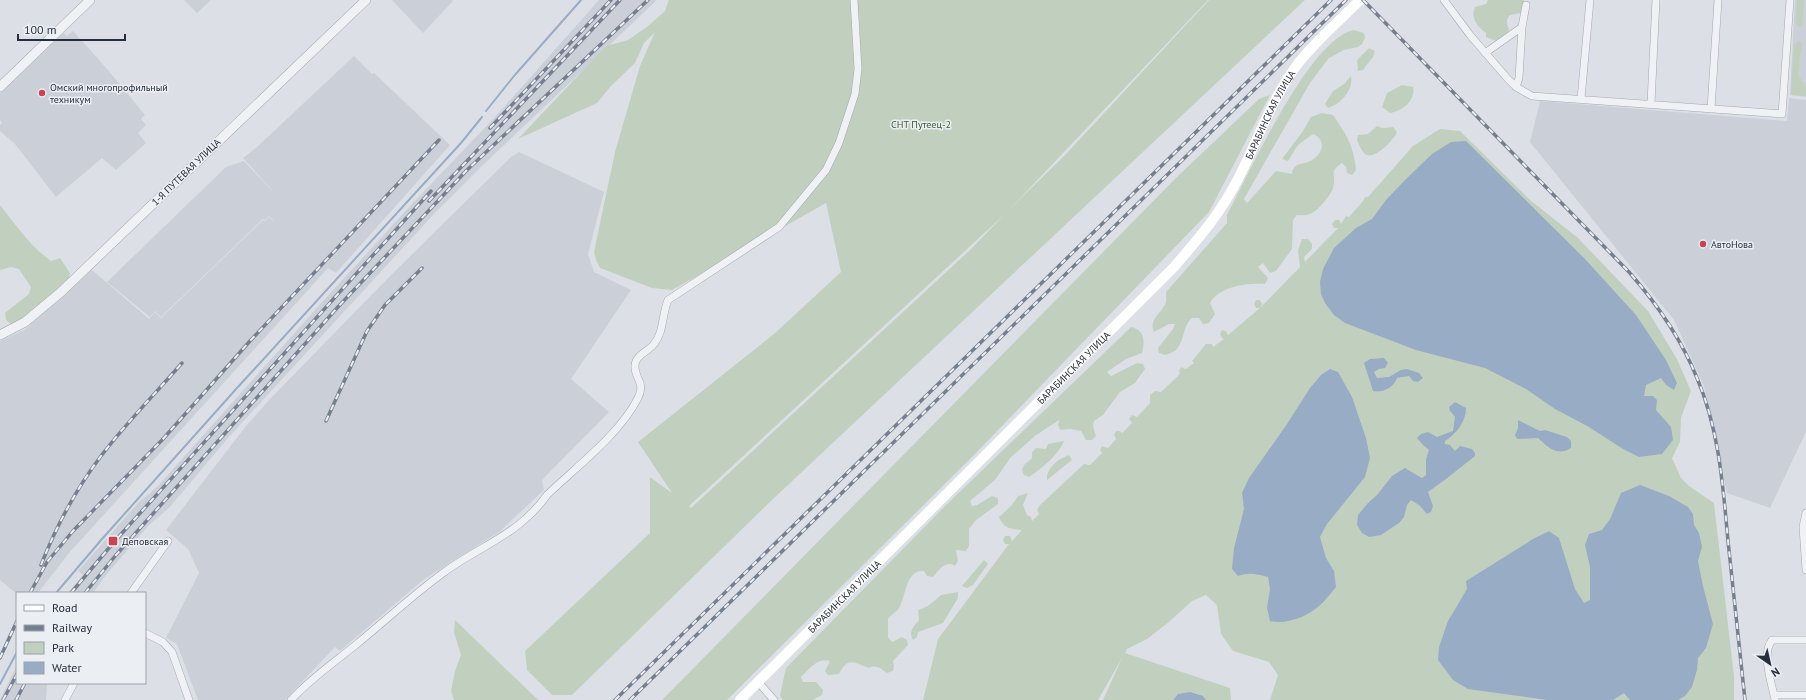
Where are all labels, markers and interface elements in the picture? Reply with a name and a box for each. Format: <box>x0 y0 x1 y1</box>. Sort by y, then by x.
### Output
scale bar <box>18 16 125 42</box>
text: 100 m <box>24 22 57 37</box>
street label: БАРАБИНСКАЯ УЛИЦА <box>1242 67 1298 161</box>
place label: Омский многопрофильный техникум <box>50 81 168 106</box>
marker: Омский многопрофильный техникум <box>37 88 47 98</box>
park label: СНТ Путеец-2 <box>891 118 951 131</box>
street label: 1-Я ПУТЕВАЯ УЛИЦА <box>149 136 223 208</box>
place label: АвтоНова <box>1711 238 1753 251</box>
marker: АвтоНова <box>1698 239 1708 249</box>
street label: БАРАБИНСКАЯ УЛИЦА <box>1034 328 1113 407</box>
marker: Деповская <box>107 535 119 547</box>
place label: Деповская <box>122 535 168 548</box>
street label: БАРАБИНСКАЯ УЛИЦА <box>805 557 883 635</box>
legend <box>16 592 146 684</box>
text: Road <box>52 600 77 615</box>
text: Railway <box>52 620 92 635</box>
text: Park <box>52 640 74 655</box>
north arrow <box>1750 644 1790 684</box>
text: Water <box>52 660 82 675</box>
text: N <box>1769 664 1783 680</box>

